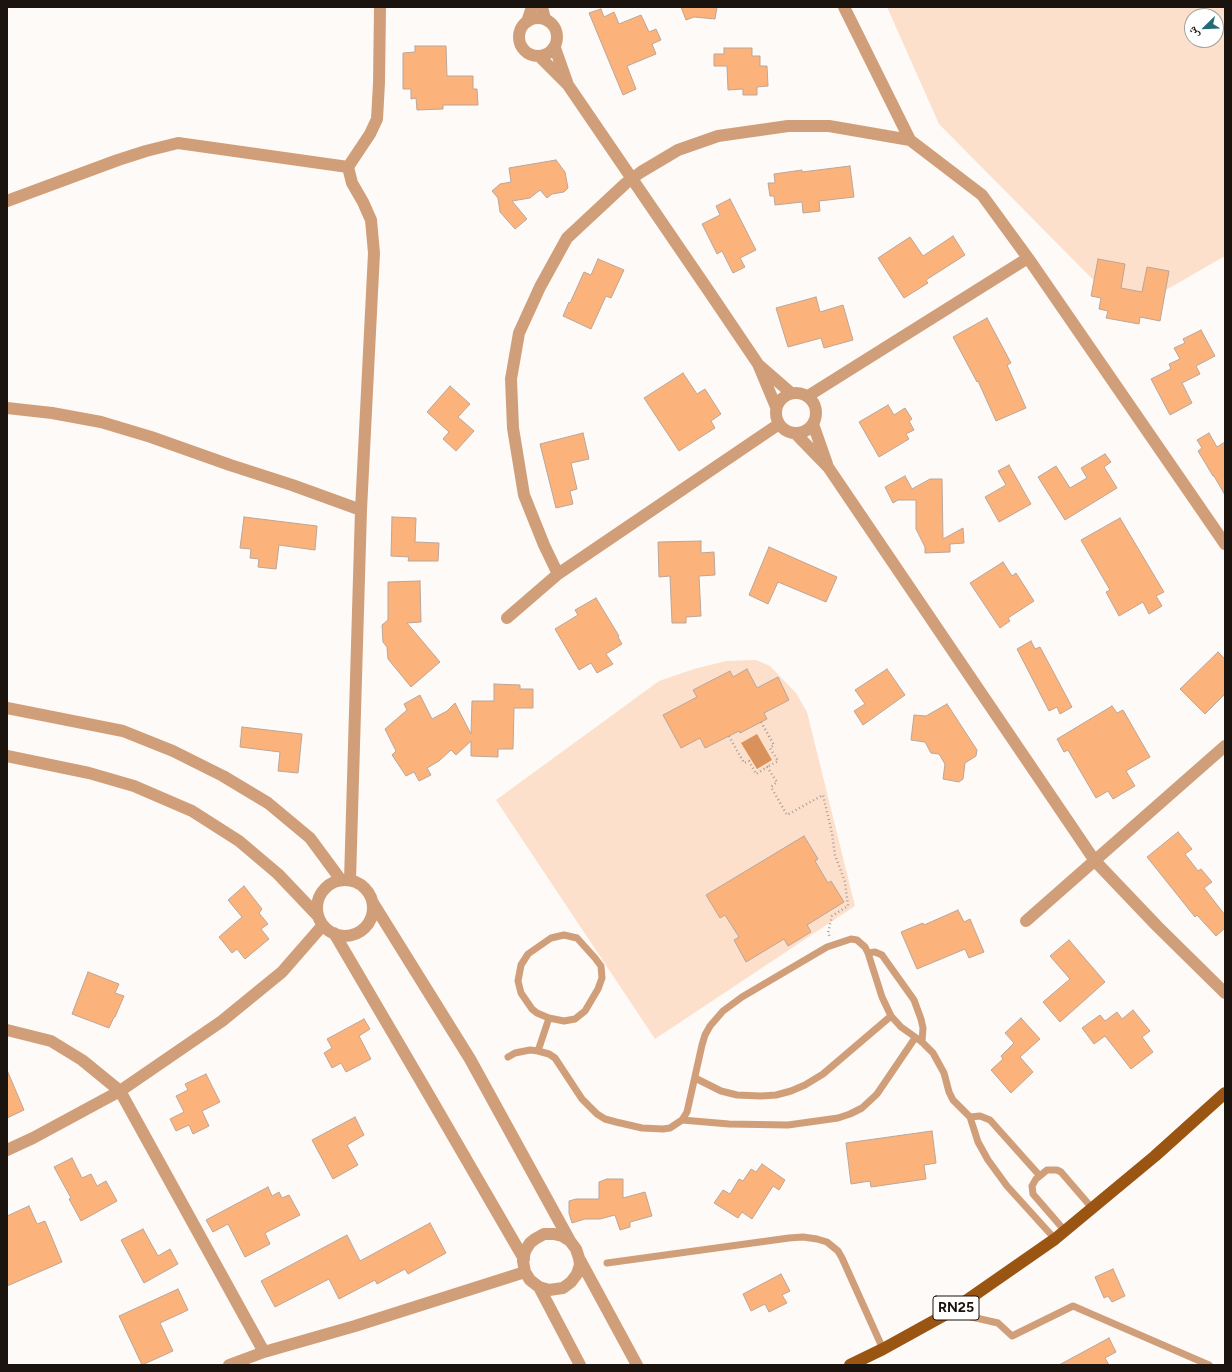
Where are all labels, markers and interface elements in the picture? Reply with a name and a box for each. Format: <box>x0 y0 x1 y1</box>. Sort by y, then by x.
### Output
north arrow <box>1184 8 1224 48</box>
text: ش <box>1185 25 1202 40</box>
road number: RN25 <box>933 1296 979 1320</box>

